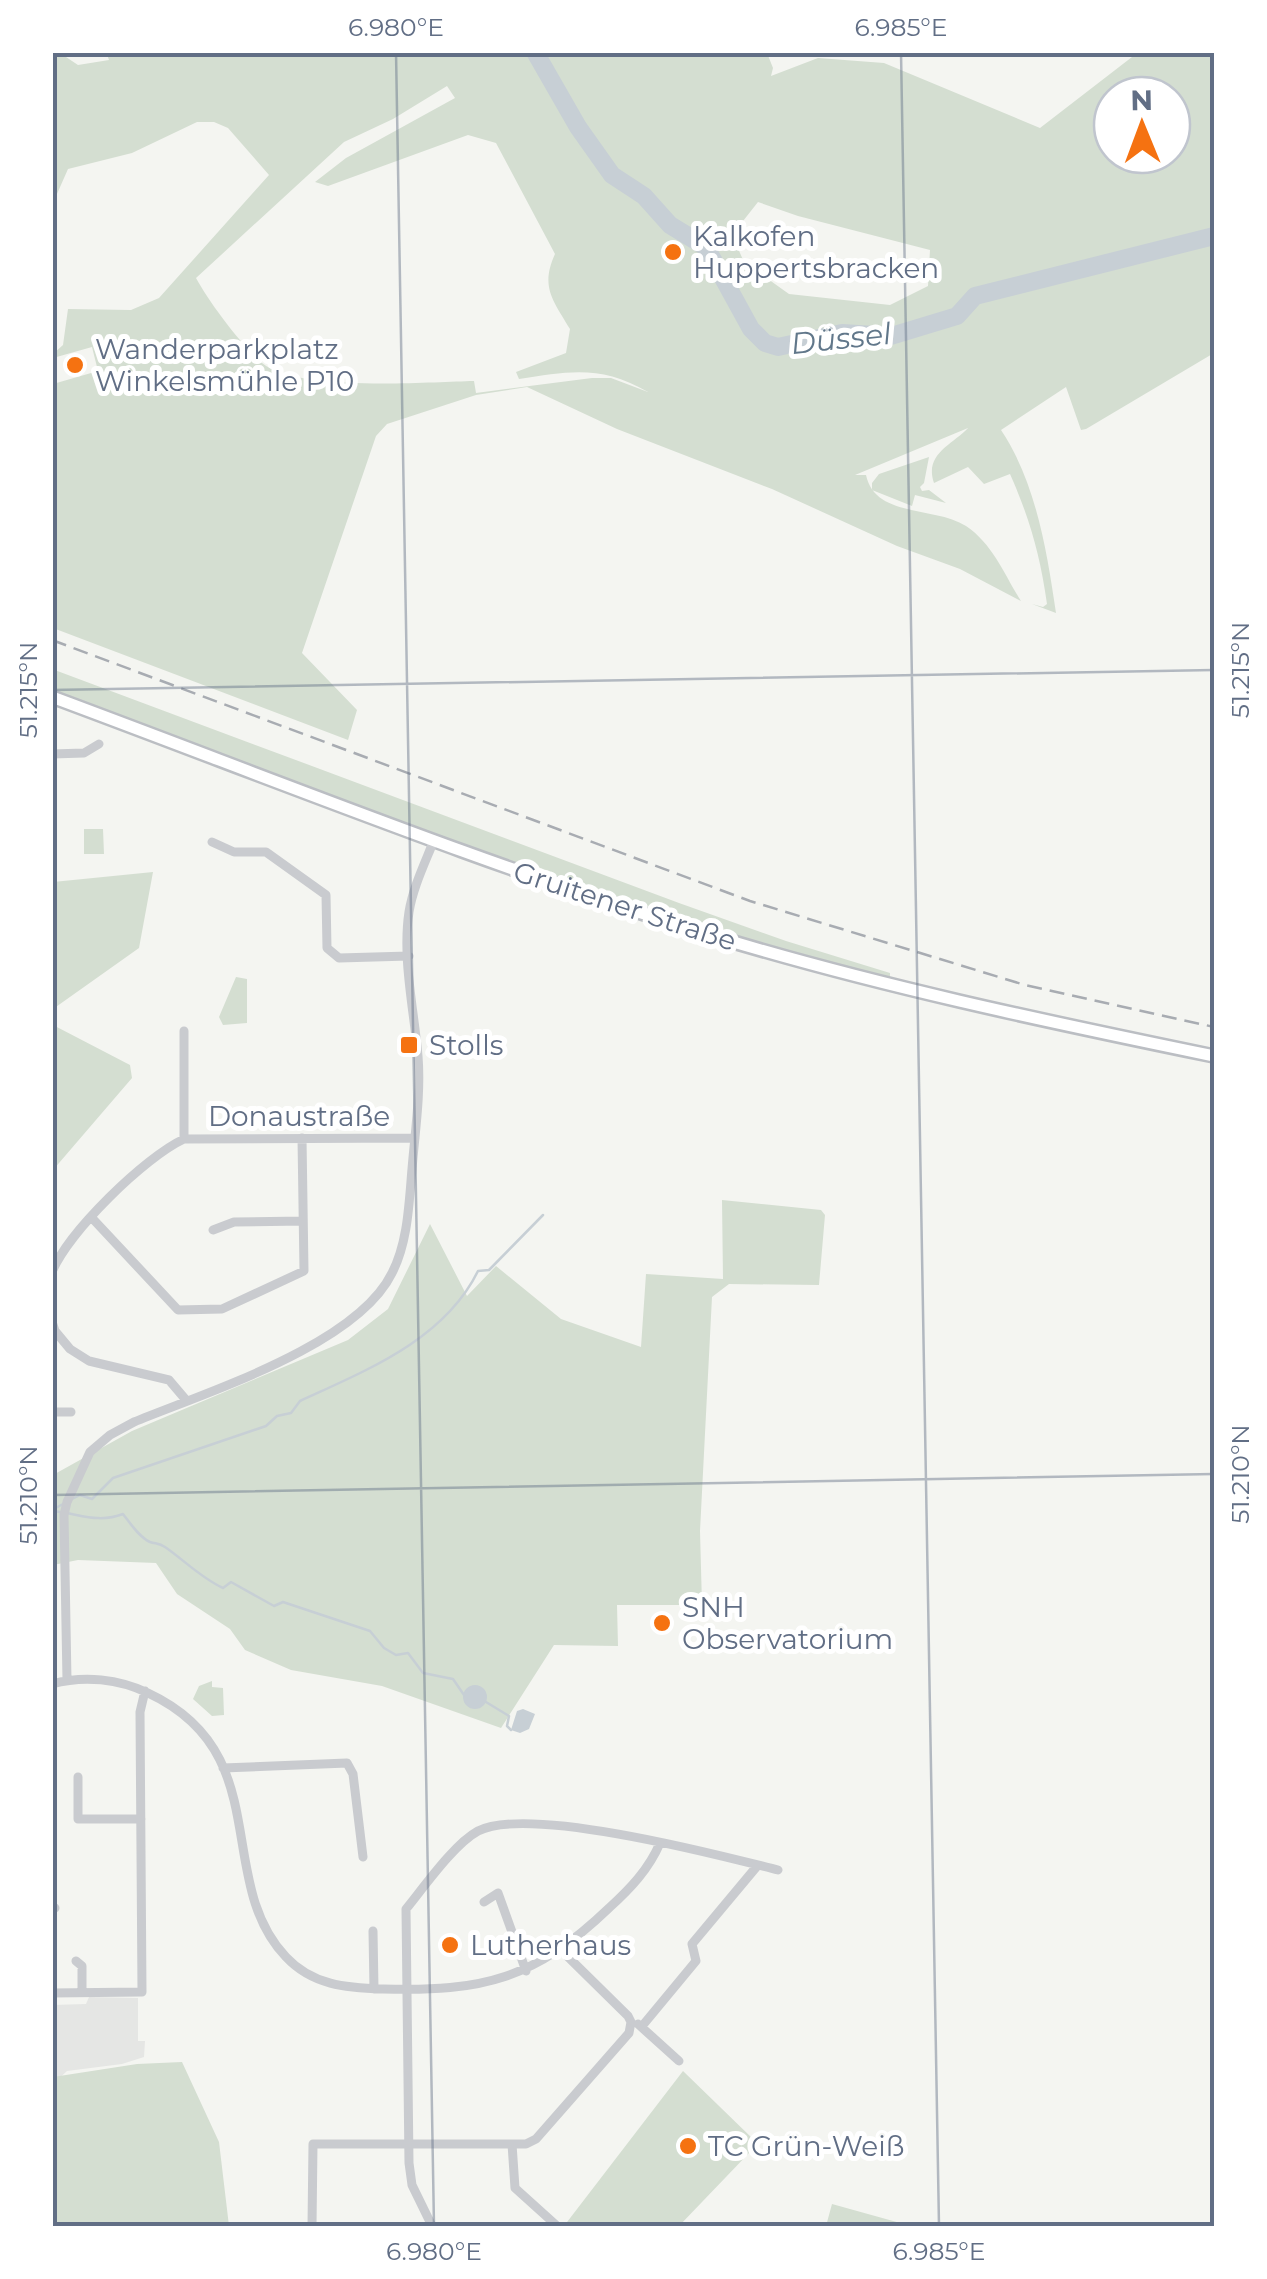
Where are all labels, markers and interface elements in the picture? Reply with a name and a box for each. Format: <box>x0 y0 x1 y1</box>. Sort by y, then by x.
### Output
text: 6.980°E <box>348 12 444 42</box>
text: 6.985°E <box>855 12 947 42</box>
north arrow <box>1092 75 1192 175</box>
text: N <box>1130 83 1153 117</box>
place label: Kalkofen Huppertsbracken <box>693 219 939 285</box>
marker: Kalkofen Huppertsbracken <box>662 241 684 263</box>
water label: Düssel <box>789 315 893 362</box>
place label: Wanderparkplatz Winkelsmühle P10 <box>95 332 354 398</box>
marker: Wanderparkplatz Winkelsmühle P10 <box>64 354 86 376</box>
text: 51.215°N <box>1225 622 1255 718</box>
text: 51.215°N <box>13 642 43 738</box>
street label: Gruitener Straße <box>509 854 741 958</box>
place label: Stolls <box>429 1028 503 1062</box>
marker: Stolls <box>398 1034 420 1056</box>
street label: Donaustraße <box>208 1099 390 1133</box>
text: 51.210°N <box>1225 1424 1255 1524</box>
text: 51.210°N <box>13 1445 43 1545</box>
place label: SNH Observatorium <box>682 1590 893 1656</box>
marker: SNH Observatorium <box>651 1612 673 1634</box>
place label: Lutherhaus <box>470 1928 631 1962</box>
marker: Lutherhaus <box>439 1934 461 1956</box>
place label: TC Grün-Weiß <box>708 2129 904 2163</box>
marker: TC Grün-Weiß <box>677 2135 699 2157</box>
text: 6.980°E <box>386 2236 482 2266</box>
text: 6.985°E <box>893 2236 985 2266</box>

